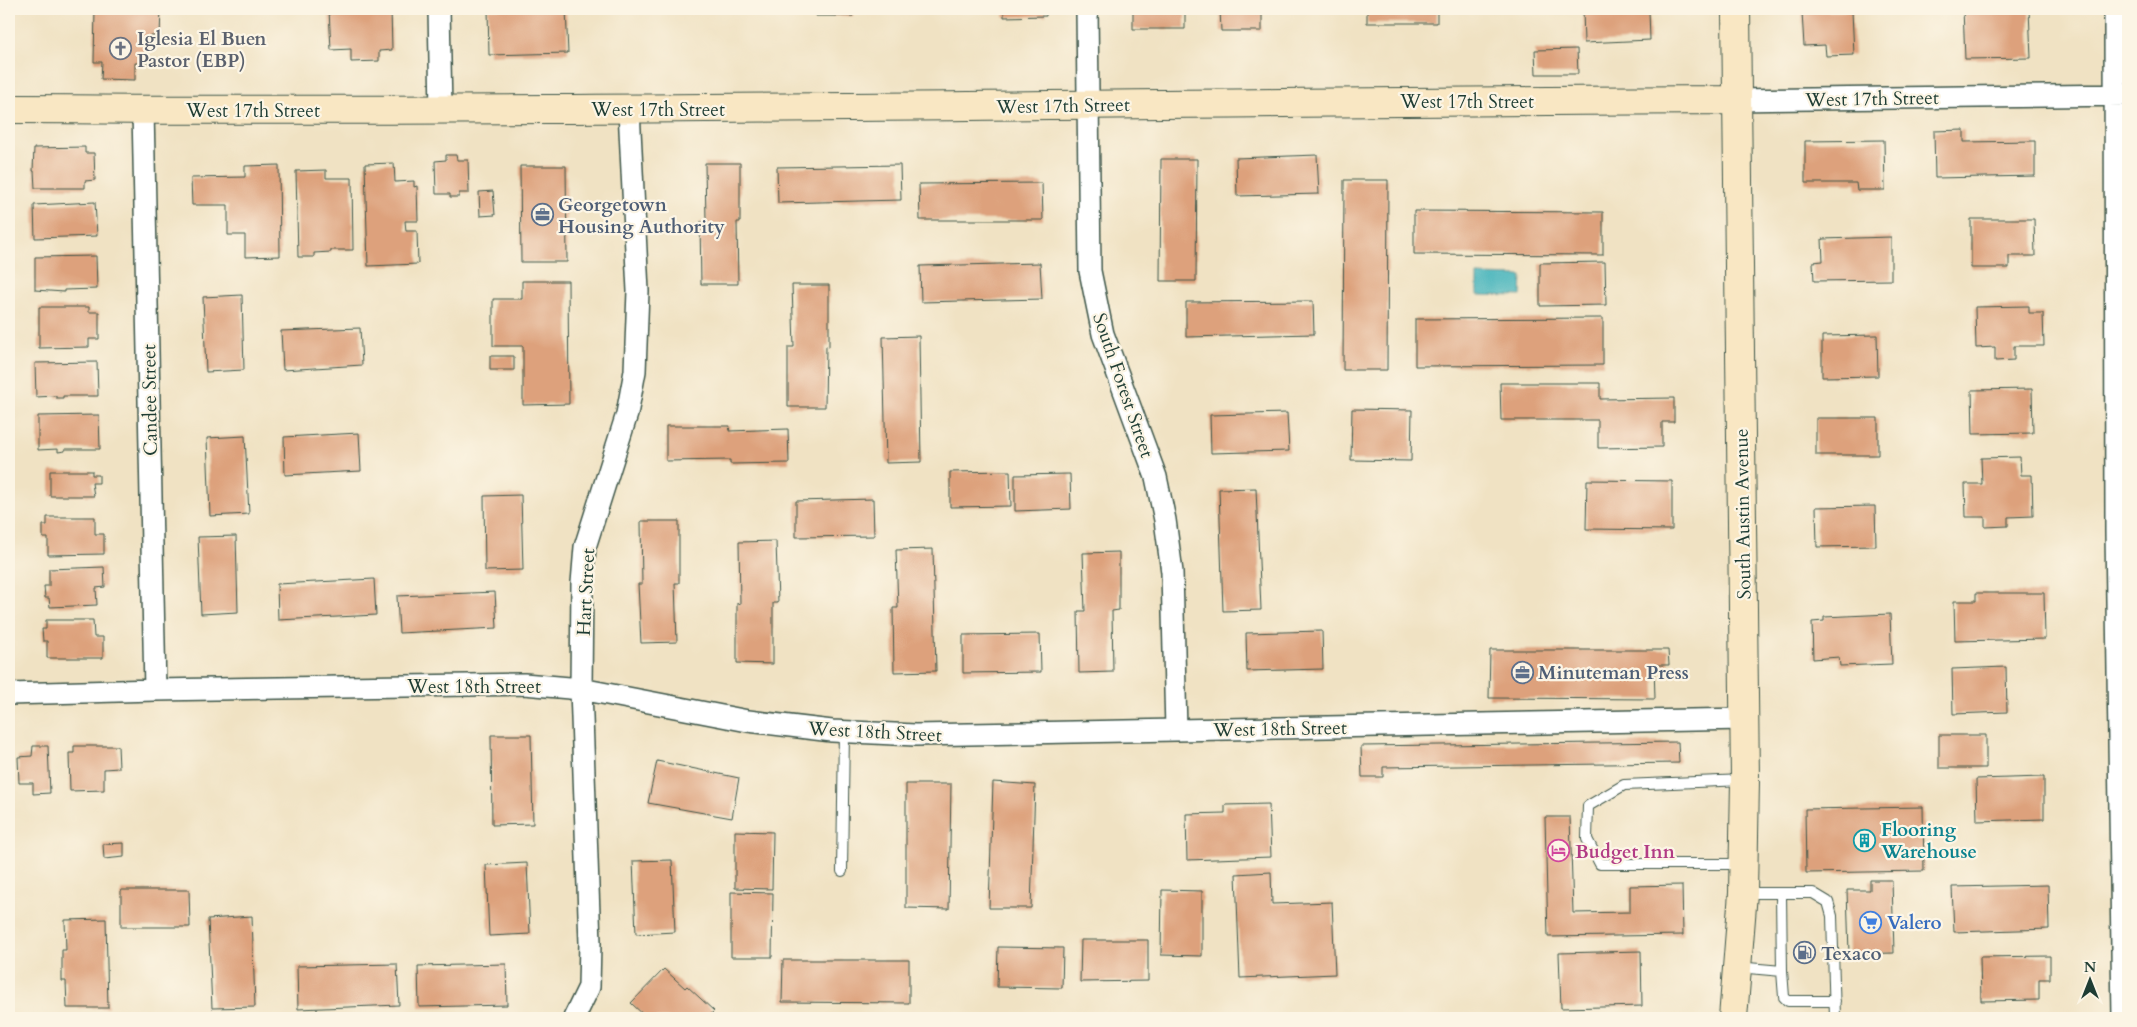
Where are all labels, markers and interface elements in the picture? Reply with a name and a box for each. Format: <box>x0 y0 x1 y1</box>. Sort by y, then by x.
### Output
place label: Iglesia El Buen Pastor (EBP) <box>137 26 267 74</box>
church icon: Iglesia El Buen Pastor (EBP) <box>109 37 133 61</box>
street label: West 17th Street <box>1804 85 1939 113</box>
street label: West 17th Street <box>1399 89 1534 115</box>
street label: West 17th Street <box>995 92 1130 120</box>
street label: West 17th Street <box>590 97 725 123</box>
street label: West 17th Street <box>185 98 320 124</box>
place label: Georgetown Housing Authority <box>558 192 725 240</box>
office icon: Georgetown Housing Authority <box>530 203 554 227</box>
street label: South Forest Street <box>1086 309 1160 461</box>
street label: Candee Street <box>136 344 164 456</box>
street label: South Austin Avenue <box>1729 428 1757 600</box>
street label: Hart Street <box>571 548 601 637</box>
office icon: Minuteman Press <box>1510 660 1534 684</box>
place label: Minuteman Press <box>1538 660 1689 686</box>
street label: West 18th Street <box>406 674 541 700</box>
street label: West 18th Street <box>806 715 942 748</box>
street label: West 18th Street <box>1212 715 1347 743</box>
place label: Flooring Warehouse <box>1880 817 1977 865</box>
building icon: Flooring Warehouse <box>1853 828 1877 852</box>
hotel icon: Budget Inn <box>1547 839 1571 863</box>
place label: Budget Inn <box>1575 839 1676 865</box>
supermarket icon: Valero <box>1859 910 1883 934</box>
place label: Valero <box>1887 910 1942 936</box>
fuel station icon: Texaco <box>1793 941 1817 965</box>
place label: Texaco <box>1821 941 1882 967</box>
north arrow <box>2064 954 2114 1004</box>
text: N <box>2084 958 2096 977</box>

